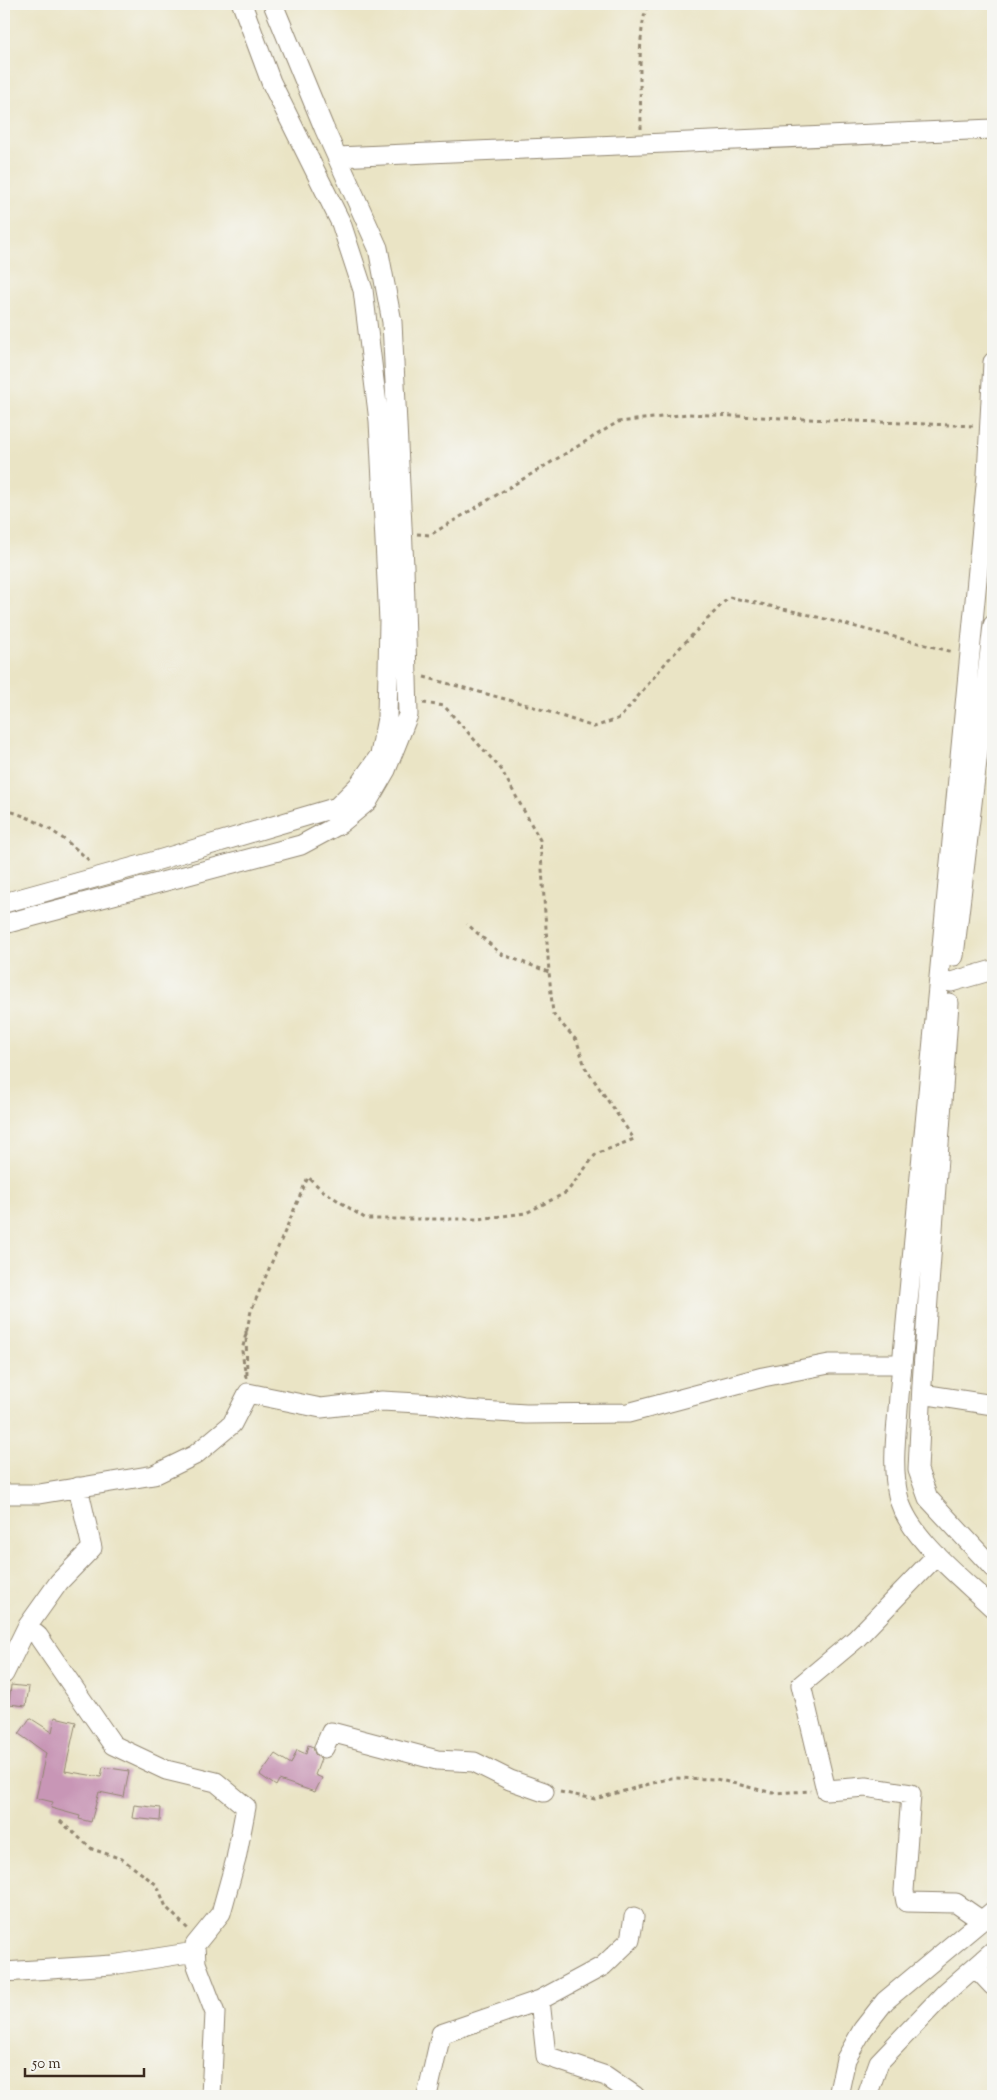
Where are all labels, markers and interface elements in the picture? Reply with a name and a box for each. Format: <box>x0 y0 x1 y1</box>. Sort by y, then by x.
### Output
scale bar <box>25 2045 144 2077</box>
text: 50 m <box>31 2054 61 2075</box>

